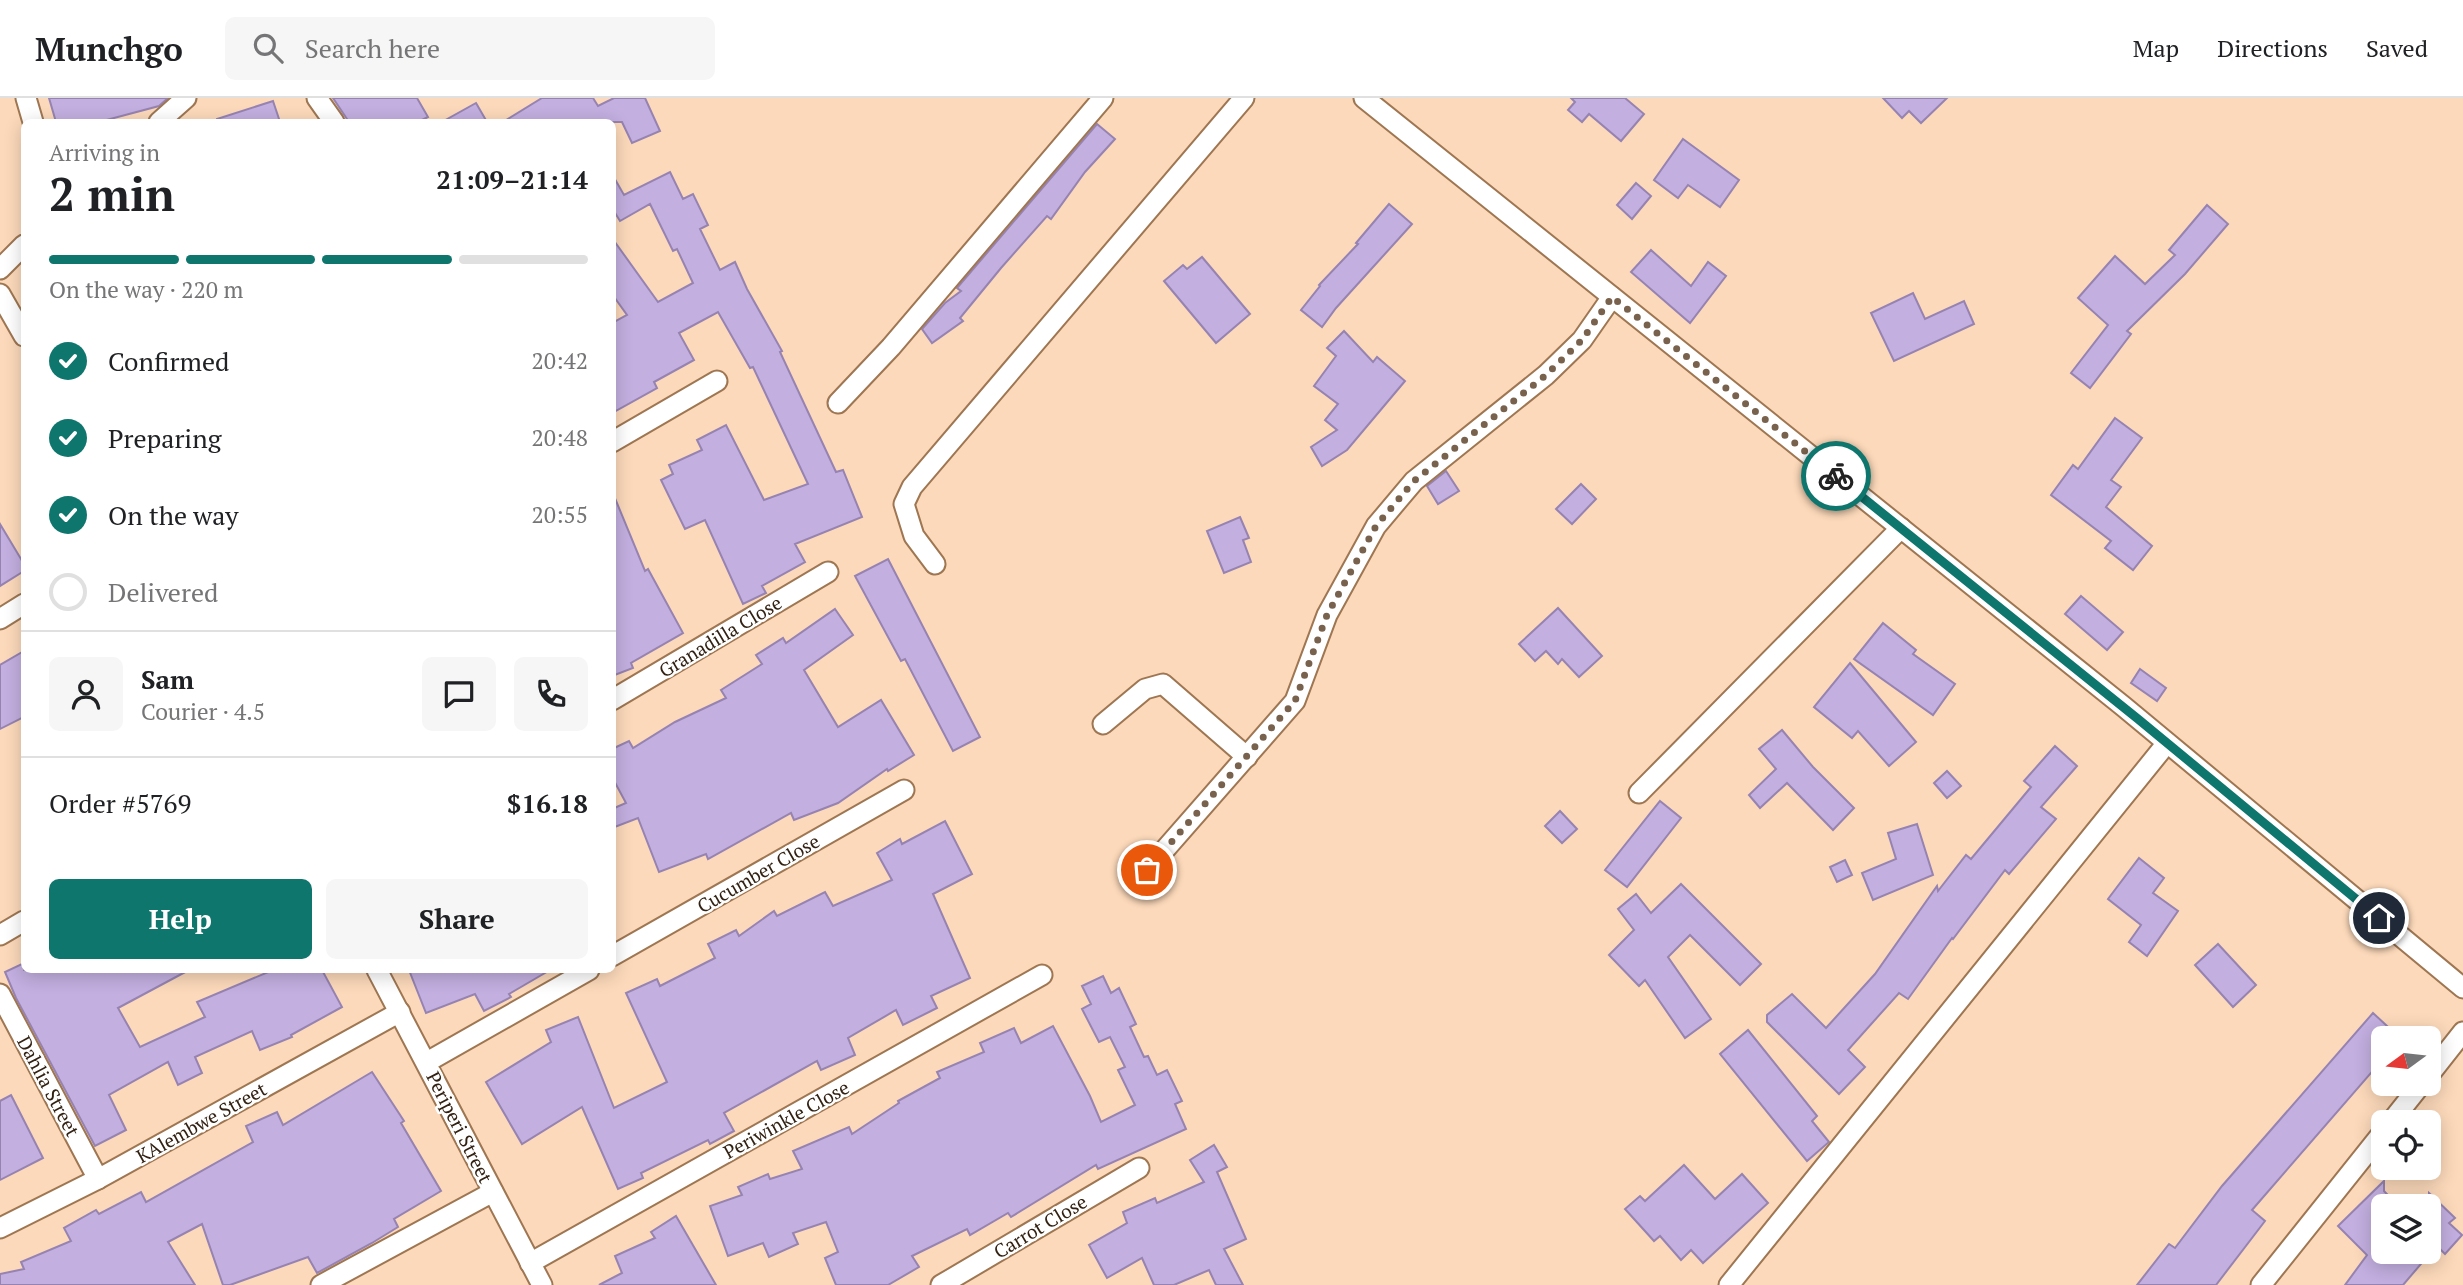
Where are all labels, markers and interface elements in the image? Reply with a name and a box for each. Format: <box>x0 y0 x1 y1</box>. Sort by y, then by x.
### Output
search box <box>225 17 715 80</box>
text: Munchgo <box>35 27 183 70</box>
icon: search <box>249 29 287 67</box>
text: Search here <box>305 31 440 65</box>
text: Map <box>2133 32 2179 64</box>
text: Directions <box>2217 32 2328 64</box>
text: Saved <box>2366 32 2428 64</box>
text: Arriving in <box>49 137 160 168</box>
text: 21:09–21:14 <box>436 162 588 196</box>
text: 2 min <box>49 163 175 224</box>
text: On the way · 220 m <box>49 274 243 305</box>
icon: check <box>49 342 87 380</box>
text: Confirmed <box>108 344 229 378</box>
text: 20:42 <box>531 345 588 376</box>
icon: check <box>49 419 87 457</box>
text: Preparing <box>108 421 221 455</box>
text: 20:48 <box>531 422 588 453</box>
courier <box>1801 441 1871 511</box>
icon: bike <box>1817 457 1855 495</box>
icon: check <box>49 496 87 534</box>
text: On the way <box>108 498 239 532</box>
text: 20:55 <box>531 499 588 530</box>
text: Delivered <box>108 575 218 609</box>
street label: Granadilla Close <box>654 589 786 683</box>
button: person <box>49 657 123 731</box>
button: chat <box>422 657 496 731</box>
button: phone <box>514 657 588 731</box>
text: Sam <box>141 662 194 696</box>
text: Courier · 4.5 <box>141 696 265 727</box>
text: Order #5769 <box>49 786 191 820</box>
text: $16.18 <box>507 786 588 820</box>
street label: Cucumber Close <box>692 828 824 918</box>
pin <box>1117 840 1177 900</box>
icon: bag <box>1128 851 1166 889</box>
button: Help <box>49 879 312 959</box>
button: Share <box>326 879 588 959</box>
pin <box>2349 888 2409 948</box>
icon: home <box>2360 899 2398 937</box>
north arrow <box>2371 1026 2441 1096</box>
map controls <box>2371 1026 2441 1264</box>
street label: Dahlia Street <box>12 1031 86 1141</box>
street label: Periperi Street <box>421 1067 499 1187</box>
street label: Periwinkle Close <box>719 1074 853 1164</box>
street label: KAlembwe Street <box>131 1076 271 1168</box>
button: locate <box>2371 1110 2441 1180</box>
street label: Carrot Close <box>989 1188 1091 1264</box>
button: layers <box>2371 1194 2441 1264</box>

